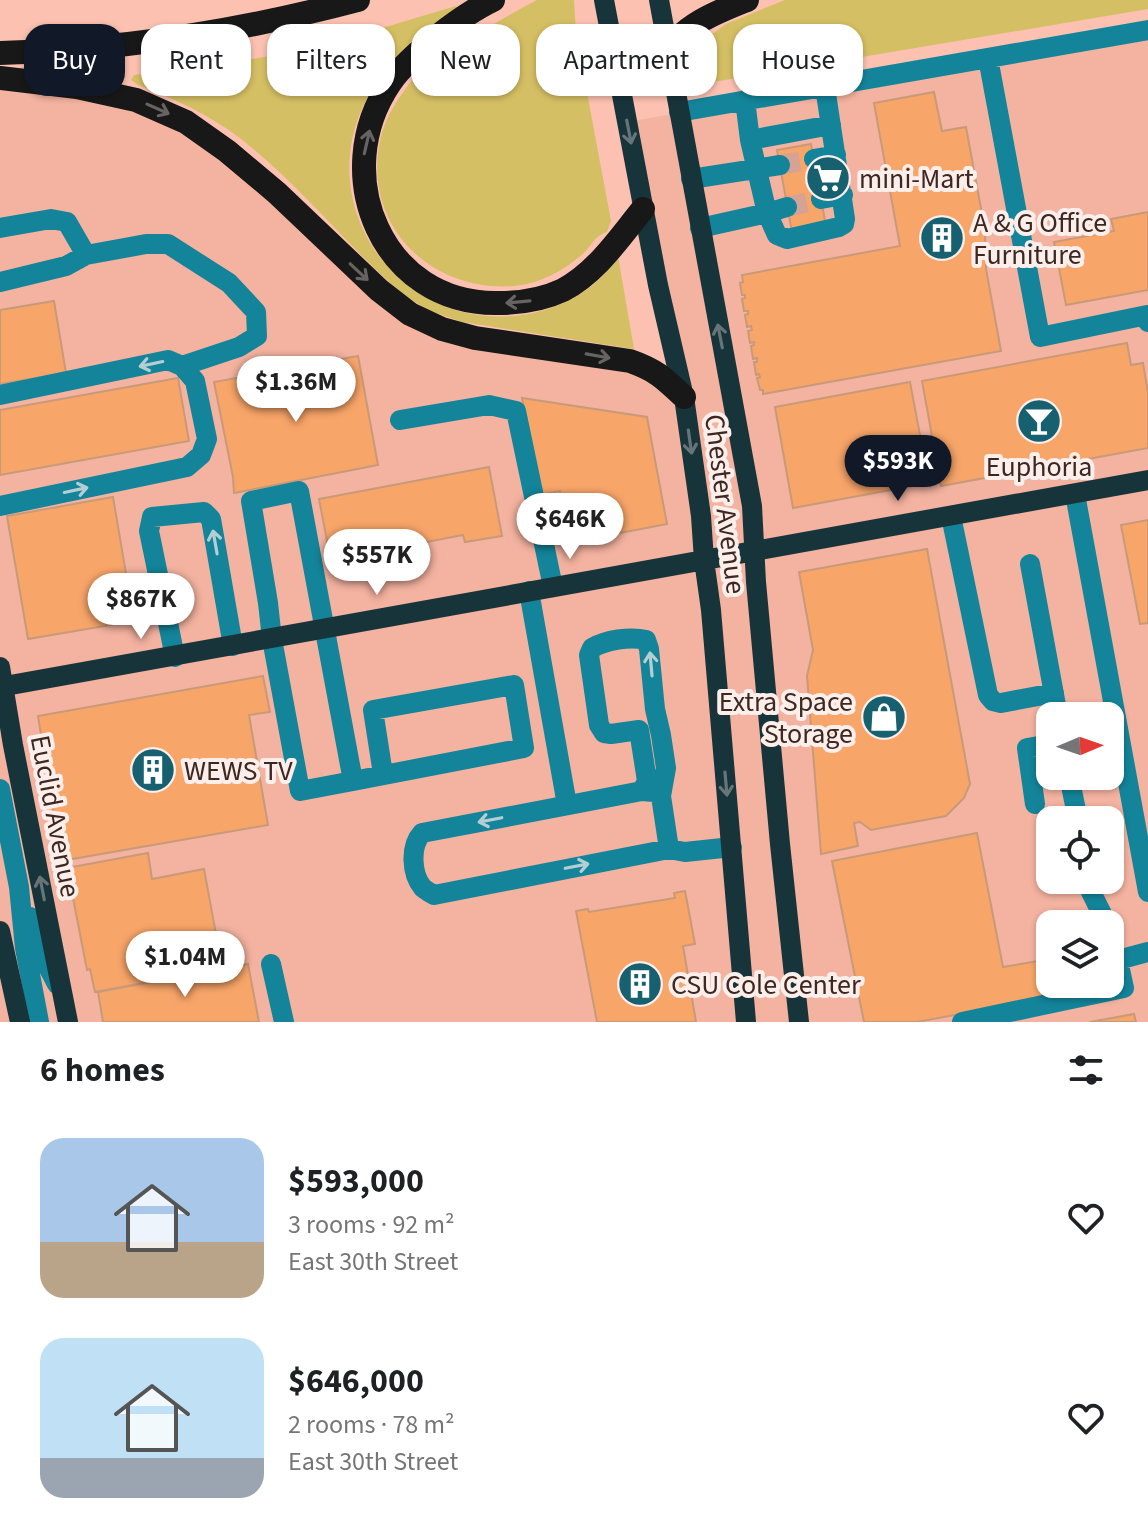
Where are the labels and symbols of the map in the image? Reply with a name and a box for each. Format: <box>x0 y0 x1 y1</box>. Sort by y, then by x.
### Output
one-way arrow <box>145 103 170 118</box>
one-way arrow <box>622 119 637 144</box>
one-way arrow <box>360 129 375 155</box>
supermarket icon: mini-Mart <box>804 154 852 202</box>
place label: mini-Mart <box>859 159 974 199</box>
place label: A & G Office Furniture <box>973 203 1107 275</box>
building icon: A & G Office Furniture <box>918 214 966 262</box>
one-way arrow <box>349 262 369 280</box>
one-way arrow <box>505 294 532 309</box>
one-way arrow <box>712 323 727 349</box>
one-way arrow <box>585 349 610 364</box>
pin: $1.36M <box>231 356 361 424</box>
one-way arrow <box>139 357 164 372</box>
bar icon: Euphoria <box>1015 397 1063 445</box>
street label: Chester Avenue <box>694 412 756 596</box>
one-way arrow <box>683 428 698 454</box>
pin: $593K <box>842 435 954 503</box>
place label: Euphoria <box>986 447 1092 487</box>
one-way arrow <box>63 482 89 497</box>
pin: $646K <box>514 493 626 561</box>
one-way arrow <box>207 529 222 555</box>
pin: $557K <box>321 529 433 597</box>
pin: $867K <box>85 573 197 641</box>
one-way arrow <box>643 651 658 678</box>
place label: Extra Space Storage <box>719 682 853 754</box>
shop icon: Extra Space Storage <box>860 693 908 741</box>
north arrow <box>1036 702 1124 790</box>
street label: Euclid Avenue <box>20 732 90 901</box>
building icon: WEWS TV <box>129 746 177 794</box>
place label: WEWS TV <box>184 751 293 791</box>
one-way arrow <box>719 770 734 797</box>
one-way arrow <box>478 813 504 828</box>
one-way arrow <box>564 858 589 873</box>
one-way arrow <box>33 876 48 901</box>
pin: $1.04M <box>120 931 250 999</box>
building icon: CSU Cole Center <box>616 960 664 1008</box>
place label: CSU Cole Center <box>671 965 861 1005</box>

